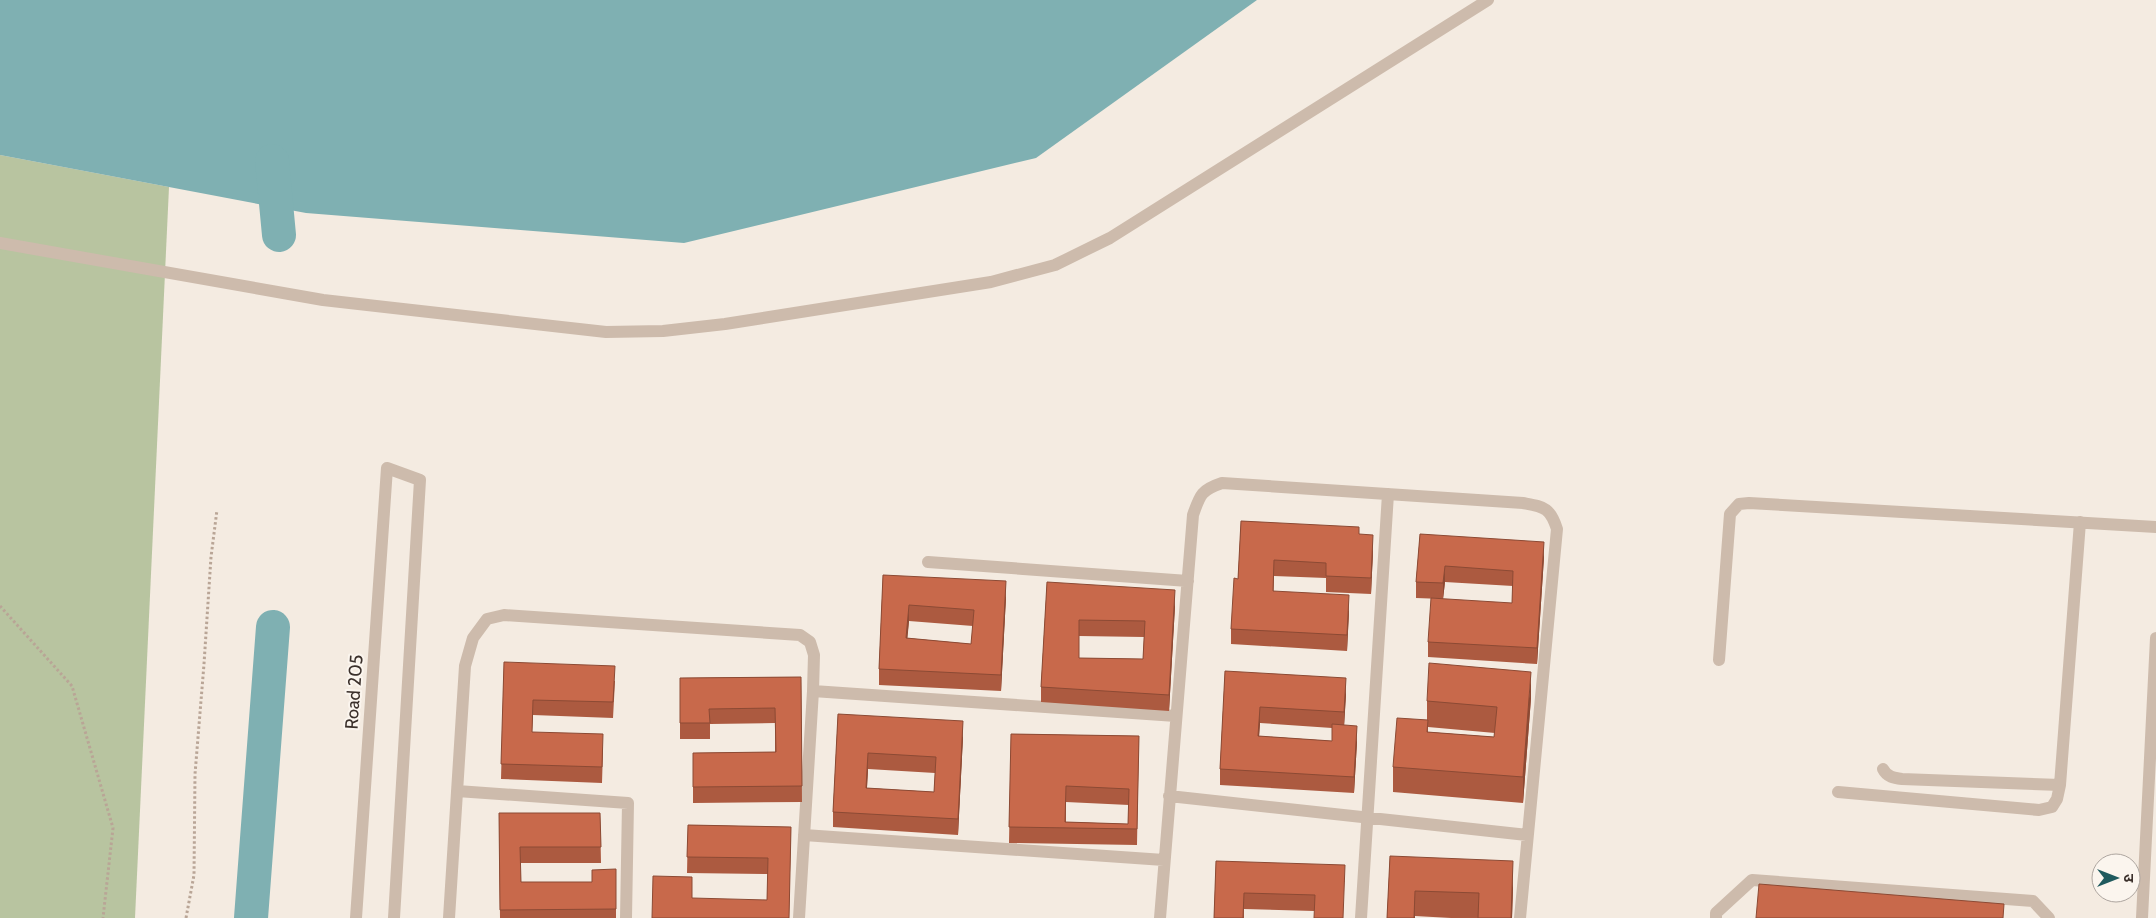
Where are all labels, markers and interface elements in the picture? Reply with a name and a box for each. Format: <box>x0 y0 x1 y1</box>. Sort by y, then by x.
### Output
street label: Road 205 <box>340 654 368 730</box>
north arrow <box>2091 853 2141 903</box>
text: उ <box>2120 874 2138 883</box>

